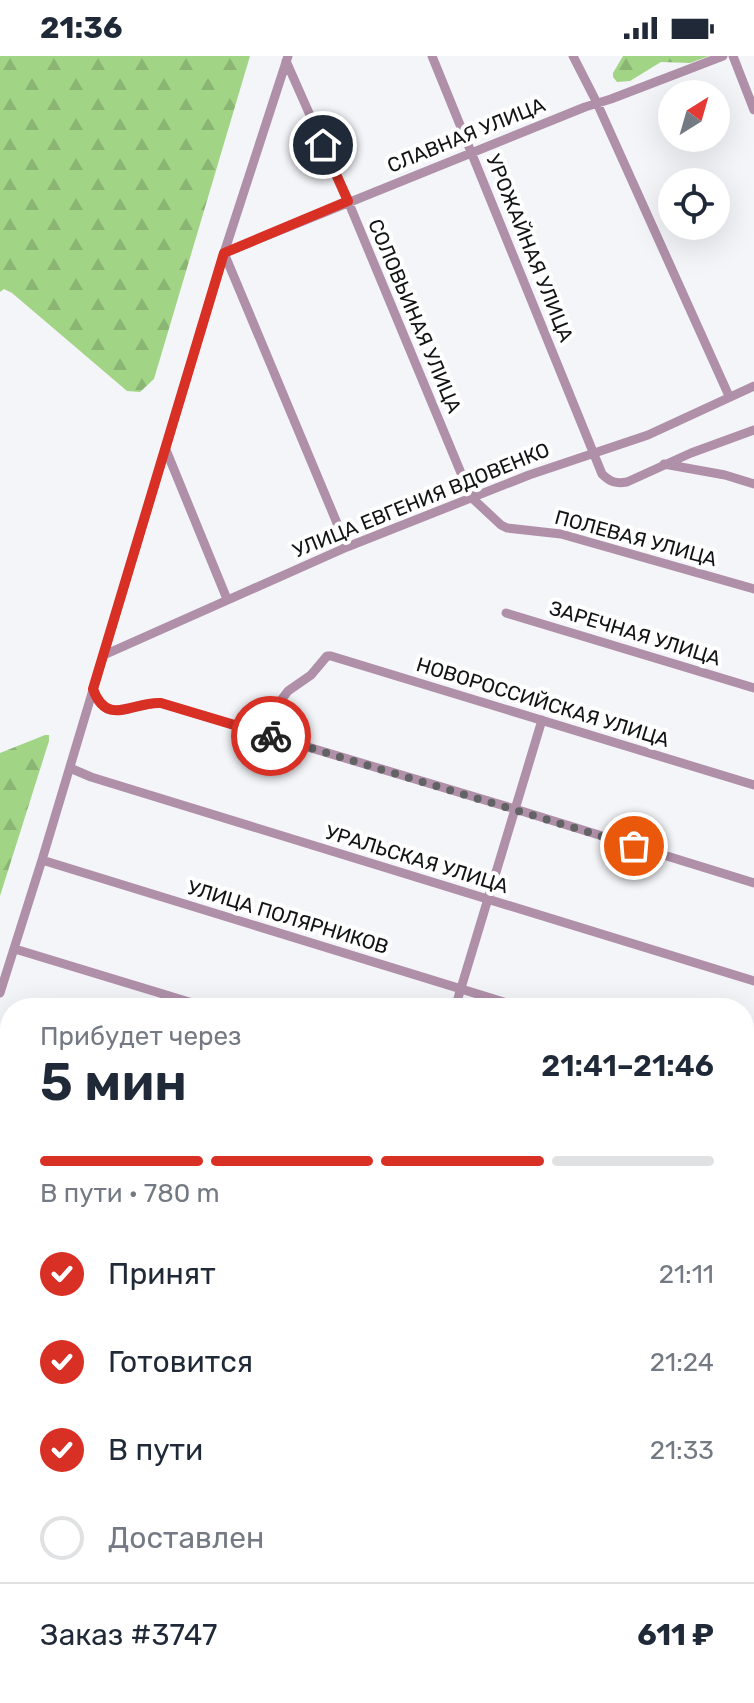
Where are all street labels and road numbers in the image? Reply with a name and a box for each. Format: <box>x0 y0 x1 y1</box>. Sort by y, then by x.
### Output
street label: СЛАВНАЯ УЛИЦА <box>384 92 548 178</box>
street label: УРОЖАЙНАЯ УЛИЦА <box>481 151 579 345</box>
street label: СОЛОВЬИНАЯ УЛИЦА <box>363 215 467 417</box>
street label: УЛИЦА ЕВГЕНИЯ ВДОВЕНКО <box>289 437 553 563</box>
street label: ПОЛЕВАЯ УЛИЦА <box>552 505 720 571</box>
street label: ЗАРЕЧНАЯ УЛИЦА <box>546 596 724 670</box>
street label: НОВОРОССИЙСКАЯ УЛИЦА <box>414 652 672 752</box>
street label: УРАЛЬСКАЯ УЛИЦА <box>323 820 511 898</box>
street label: УЛИЦА ПОЛЯРНИКОВ <box>185 875 391 959</box>

